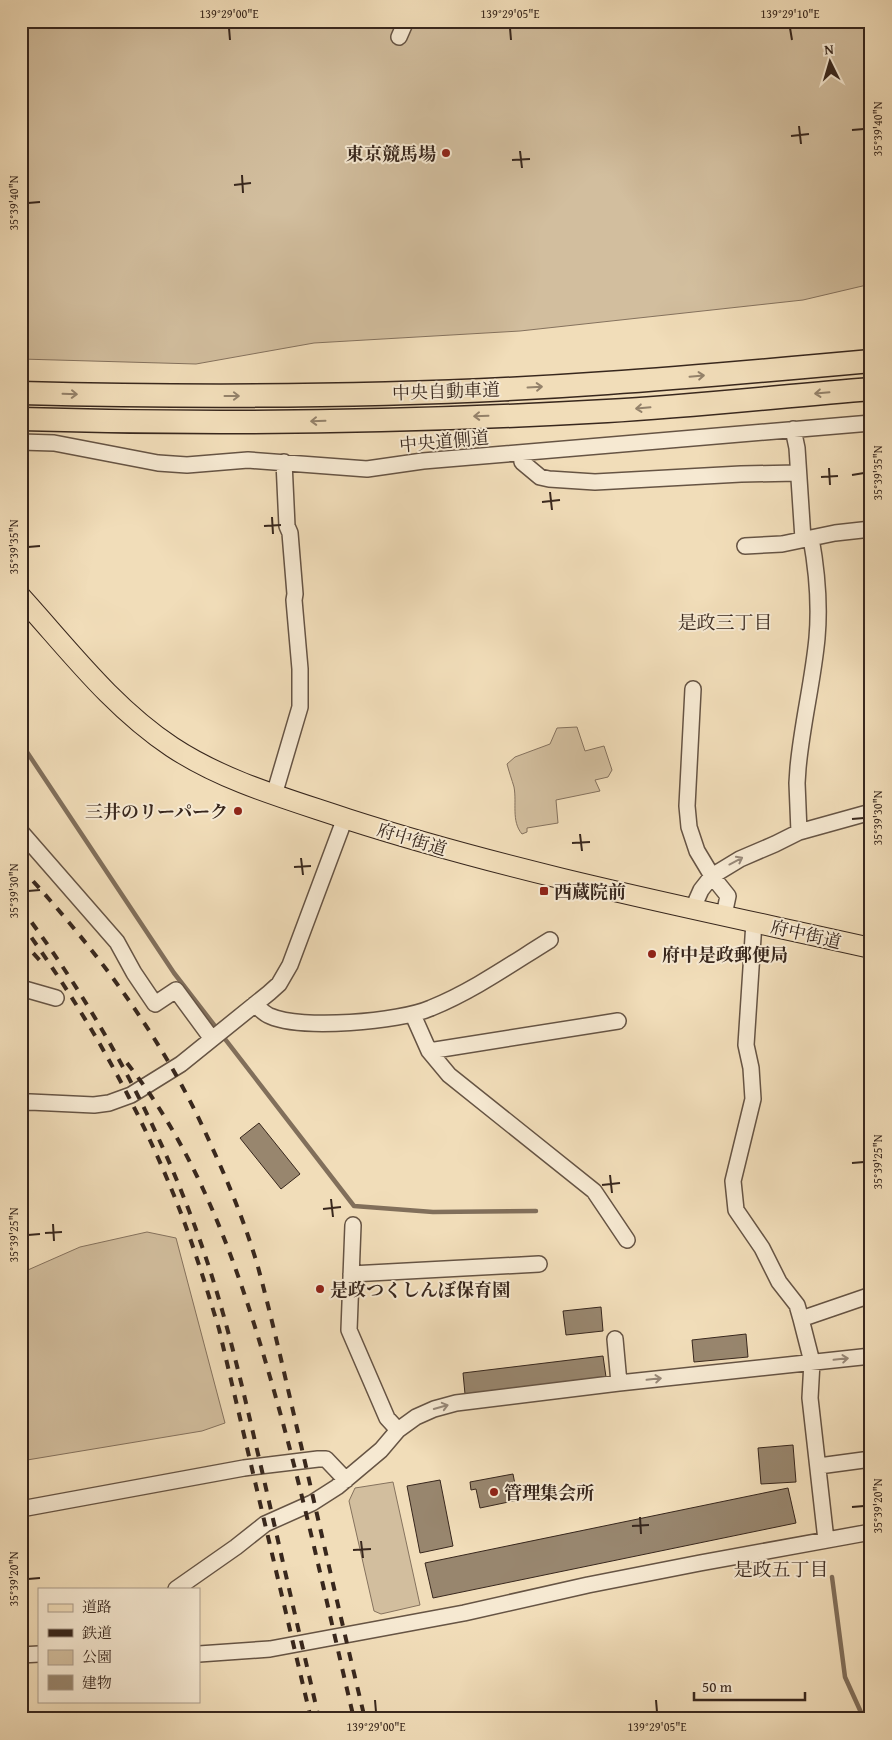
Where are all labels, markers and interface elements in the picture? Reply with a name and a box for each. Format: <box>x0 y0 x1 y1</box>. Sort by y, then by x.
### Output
text: 139°29'00"E <box>199 5 259 22</box>
text: 139°29'05"E <box>480 5 540 22</box>
text: 139°29'10"E <box>760 5 820 22</box>
north arrow <box>804 38 854 88</box>
text: N <box>823 39 835 59</box>
text: 35°39'40"N <box>869 101 886 157</box>
place label: 東京競馬場 <box>346 140 436 167</box>
marker: 東京競馬場 <box>440 147 452 159</box>
text: 35°39'40"N <box>5 175 22 231</box>
one-way arrow <box>689 371 705 380</box>
street label: 中央自動車道 <box>392 376 500 406</box>
one-way arrow <box>527 382 543 391</box>
one-way arrow <box>814 388 830 398</box>
one-way arrow <box>62 389 78 399</box>
one-way arrow <box>224 391 240 401</box>
one-way arrow <box>635 404 651 413</box>
one-way arrow <box>473 411 489 421</box>
one-way arrow <box>310 416 326 426</box>
street label: 中央道側道 <box>398 424 490 458</box>
text: 35°39'35"N <box>869 445 886 501</box>
text: 35°39'35"N <box>5 519 22 575</box>
district label: 是政三丁目 <box>677 608 773 636</box>
text: 35°39'30"N <box>869 790 886 846</box>
place label: 三井のリーパーク <box>85 798 228 825</box>
marker: 三井のリーパーク <box>232 805 244 817</box>
street label: 府中街道 <box>374 816 450 862</box>
one-way arrow <box>729 856 744 866</box>
text: 35°39'30"N <box>5 863 22 919</box>
place label: 西蔵院前 <box>554 878 626 905</box>
marker: 西蔵院前 <box>538 885 550 897</box>
street label: 府中街道 <box>768 913 844 955</box>
place label: 府中是政郵便局 <box>662 941 788 968</box>
marker: 府中是政郵便局 <box>646 948 658 960</box>
text: 35°39'25"N <box>869 1134 886 1190</box>
text: 35°39'25"N <box>5 1207 22 1263</box>
place label: 是政つくしんぼ保育園 <box>330 1276 510 1303</box>
marker: 是政つくしんぼ保育園 <box>314 1283 326 1295</box>
one-way arrow <box>833 1354 849 1364</box>
one-way arrow <box>646 1374 662 1384</box>
one-way arrow <box>432 1402 448 1412</box>
text: 35°39'20"N <box>869 1478 886 1534</box>
place label: 管理集会所 <box>504 1479 594 1506</box>
marker: 管理集会所 <box>488 1486 500 1498</box>
text: 35°39'20"N <box>5 1551 22 1607</box>
district label: 是政五丁目 <box>733 1555 829 1583</box>
legend <box>38 1588 200 1702</box>
text: 道路 <box>82 1596 112 1617</box>
text: 鉄道 <box>82 1622 112 1643</box>
text: 公園 <box>82 1646 112 1667</box>
scale bar <box>694 1670 806 1702</box>
text: 建物 <box>82 1672 112 1693</box>
text: 50 m <box>702 1676 733 1697</box>
text: 139°29'00"E <box>346 1718 406 1735</box>
text: 139°29'05"E <box>627 1718 687 1735</box>

